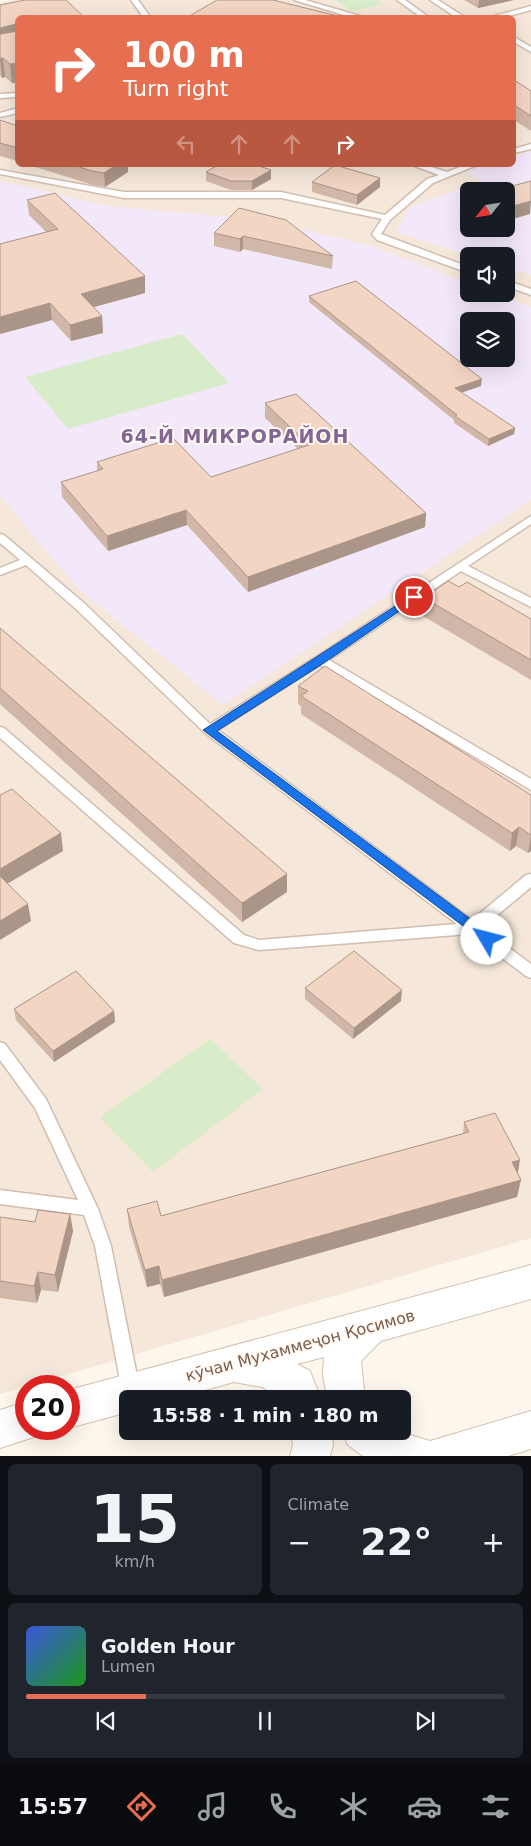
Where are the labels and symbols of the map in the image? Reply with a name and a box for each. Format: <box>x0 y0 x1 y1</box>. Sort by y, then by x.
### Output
north arrow <box>460 182 515 238</box>
district label: 64-Й МИКРОРАЙОН <box>121 425 349 447</box>
pin <box>393 576 435 618</box>
position arrow <box>460 912 512 964</box>
street label: кӯчаи Мухаммеҷон Қосимов <box>183 1306 417 1385</box>
speed limit sign: 20 <box>15 1375 80 1440</box>

